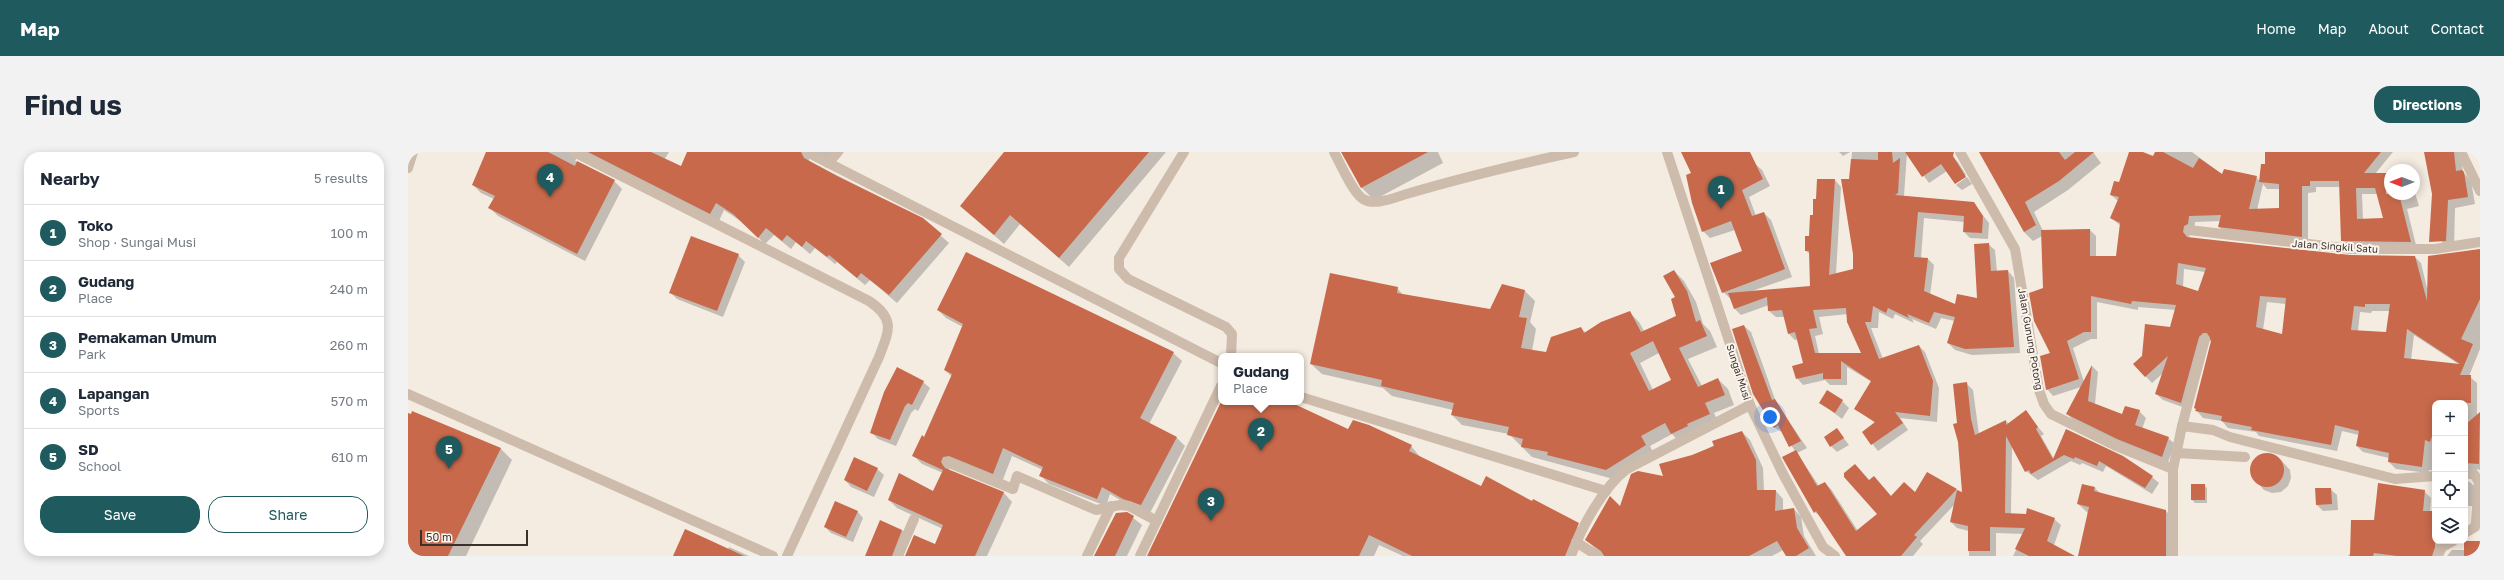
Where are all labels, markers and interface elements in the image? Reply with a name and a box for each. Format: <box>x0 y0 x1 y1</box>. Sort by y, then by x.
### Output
text: Map <box>20 17 60 40</box>
text: Home <box>2256 20 2296 37</box>
text: Map <box>2318 20 2346 37</box>
text: About <box>2368 20 2409 37</box>
text: Contact <box>2431 20 2484 37</box>
button: Directions <box>2374 86 2480 123</box>
text: Find us <box>24 88 122 121</box>
pin: 4 <box>537 164 563 197</box>
north arrow <box>2384 164 2420 200</box>
text: Nearby <box>40 168 100 189</box>
text: 5 results <box>314 170 368 186</box>
pin: 1 <box>1708 176 1734 209</box>
text: Toko <box>78 216 113 234</box>
text: 1 <box>50 225 56 241</box>
text: 100 m <box>331 225 368 241</box>
text: Shop · Sungai Musi <box>78 234 196 250</box>
street label: Jalan Singkil Satu <box>2292 237 2378 255</box>
text: Gudang <box>78 272 134 290</box>
text: 2 <box>49 281 57 297</box>
text: 240 m <box>330 281 368 297</box>
street label: Jalan Gunung Potong <box>2016 287 2046 391</box>
text: Place <box>78 290 113 306</box>
text: Pemakaman Umum <box>78 328 217 346</box>
text: 3 <box>49 337 57 353</box>
text: 260 m <box>330 337 368 353</box>
street label: Sungai Musi <box>1724 342 1754 402</box>
text: Park <box>78 346 106 362</box>
popup <box>1218 353 1304 405</box>
text: Gudang <box>1233 362 1289 380</box>
text: Place <box>1233 380 1268 396</box>
text: Lapangan <box>78 384 149 402</box>
text: 4 <box>49 393 57 409</box>
text: 570 m <box>331 393 368 409</box>
map controls <box>2432 400 2468 544</box>
button: + <box>2432 400 2468 436</box>
text: Sports <box>78 402 120 418</box>
your location <box>1760 407 1780 427</box>
pin: 2 <box>1248 418 1274 451</box>
pin: 5 <box>436 436 462 469</box>
button: − <box>2432 436 2468 472</box>
text: SD <box>78 440 99 458</box>
text: 5 <box>49 449 57 465</box>
text: 610 m <box>331 449 368 465</box>
text: School <box>78 458 121 474</box>
button: locate <box>2432 472 2468 508</box>
pin: 3 <box>1198 488 1224 521</box>
button: Save <box>40 496 200 533</box>
button: Share <box>208 496 368 533</box>
button: layers <box>2432 508 2468 544</box>
scale bar <box>420 528 528 547</box>
text: 50 m <box>426 530 452 543</box>

